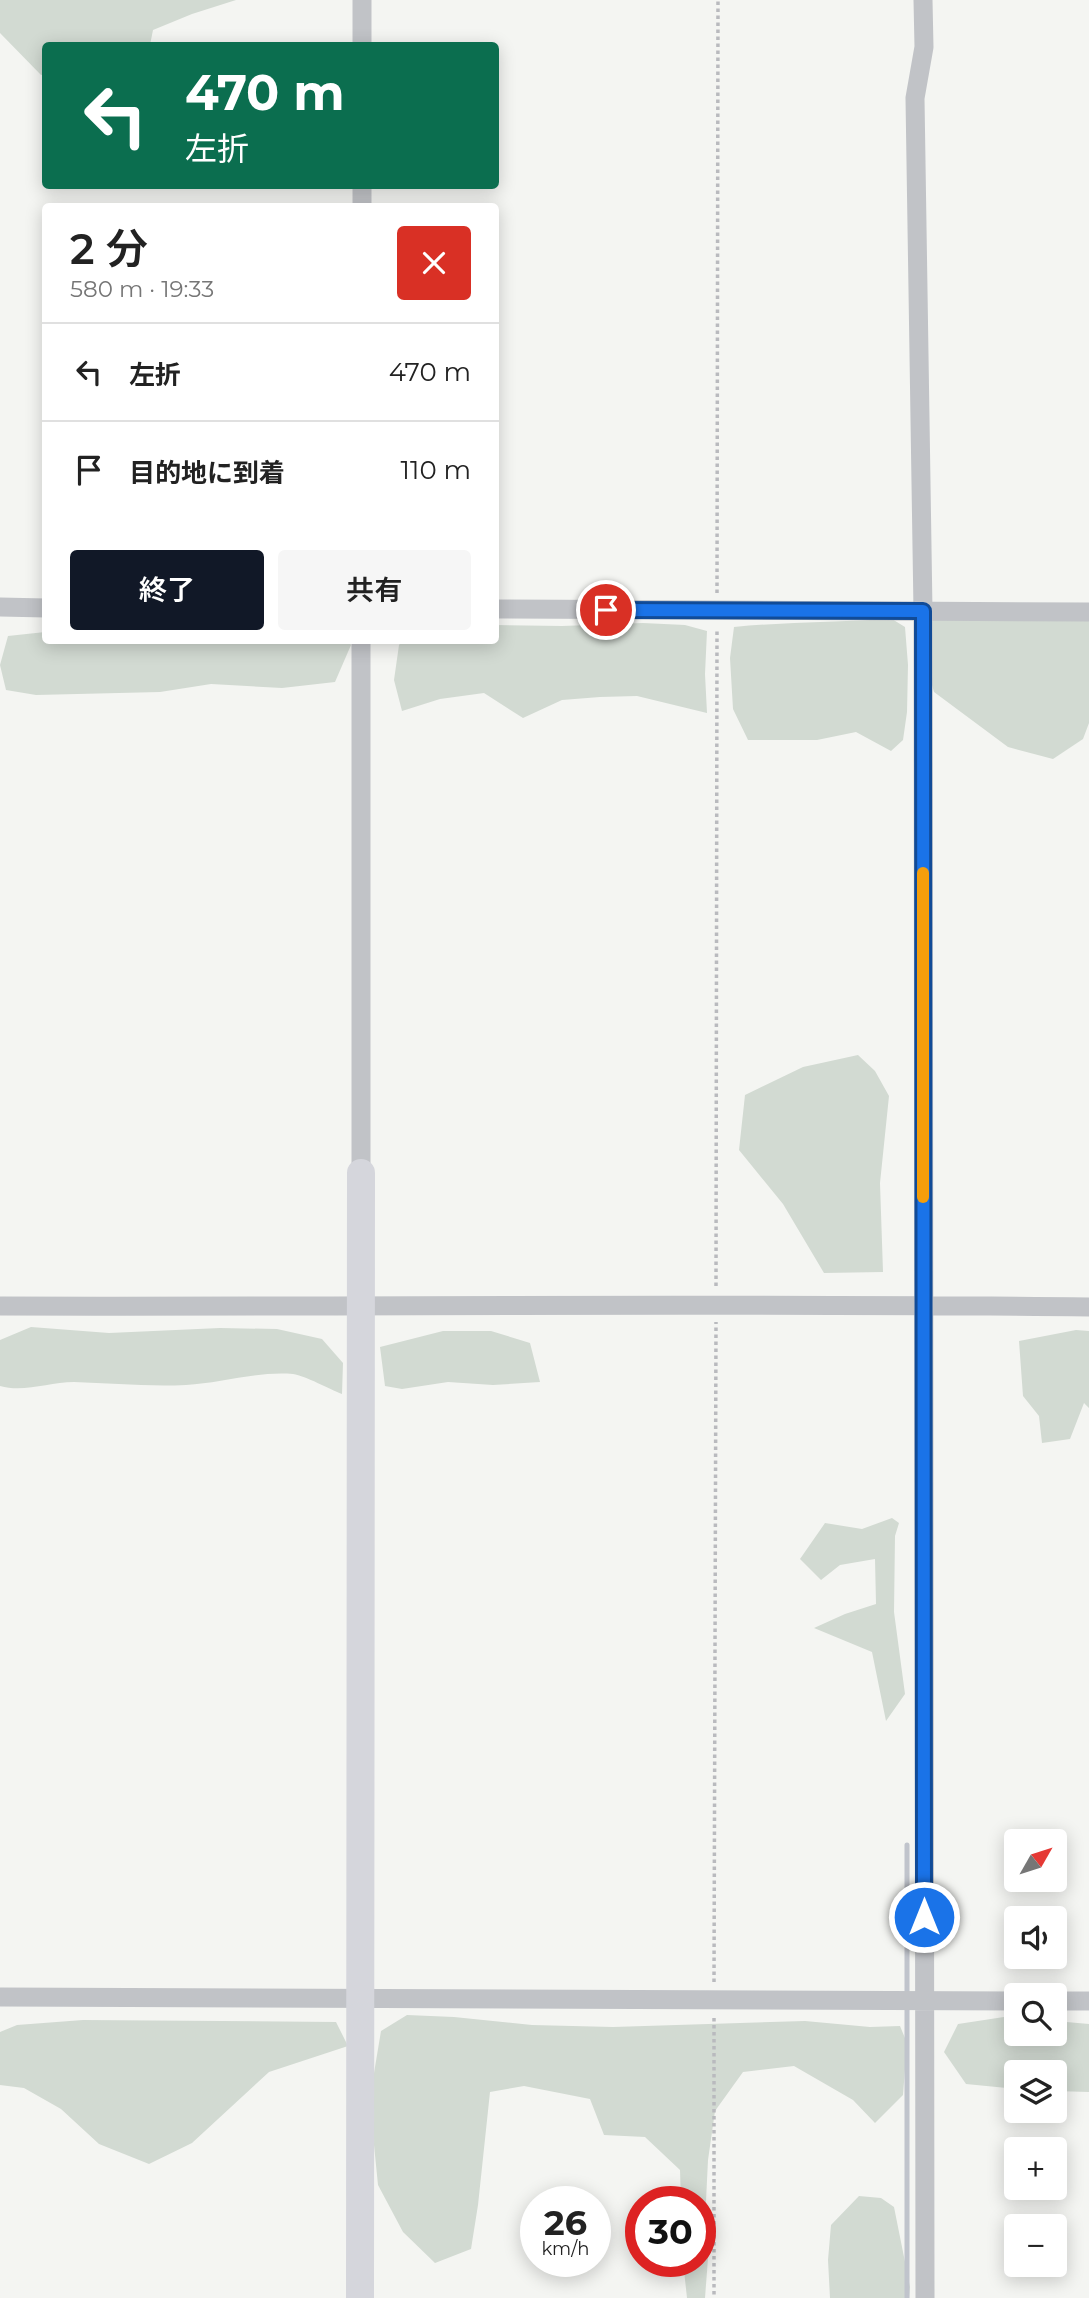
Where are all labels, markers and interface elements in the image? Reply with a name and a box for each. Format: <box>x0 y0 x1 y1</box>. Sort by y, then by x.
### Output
text: 470 m <box>185 63 345 122</box>
icon: left <box>70 70 161 161</box>
text: 左折 <box>185 129 249 168</box>
text: 2 分 <box>70 223 148 275</box>
button: close <box>397 226 471 300</box>
text: 580 m · 19:33 <box>70 275 214 303</box>
icon: left <box>70 353 108 391</box>
text: 470 m <box>389 356 471 388</box>
text: 左折 <box>129 359 181 391</box>
icon: arrive <box>70 451 108 489</box>
text: 110 m <box>401 454 471 486</box>
text: 目的地に到着 <box>129 457 285 489</box>
button: 終了 <box>70 550 264 630</box>
button: 共有 <box>278 550 471 630</box>
pin <box>576 580 636 640</box>
icon: arrive <box>587 591 625 629</box>
north arrow <box>1004 1829 1068 1892</box>
map controls <box>1004 1829 1067 2277</box>
position arrow <box>887 1880 961 1954</box>
button: sound <box>1004 1906 1067 1969</box>
button: search <box>1004 1983 1067 2046</box>
button: layers <box>1004 2060 1067 2123</box>
button: + <box>1004 2137 1067 2200</box>
speed limit sign: 30 <box>625 2186 716 2277</box>
text: 26 <box>544 2201 587 2244</box>
button: − <box>1004 2214 1067 2277</box>
text: km/h <box>541 2238 590 2260</box>

